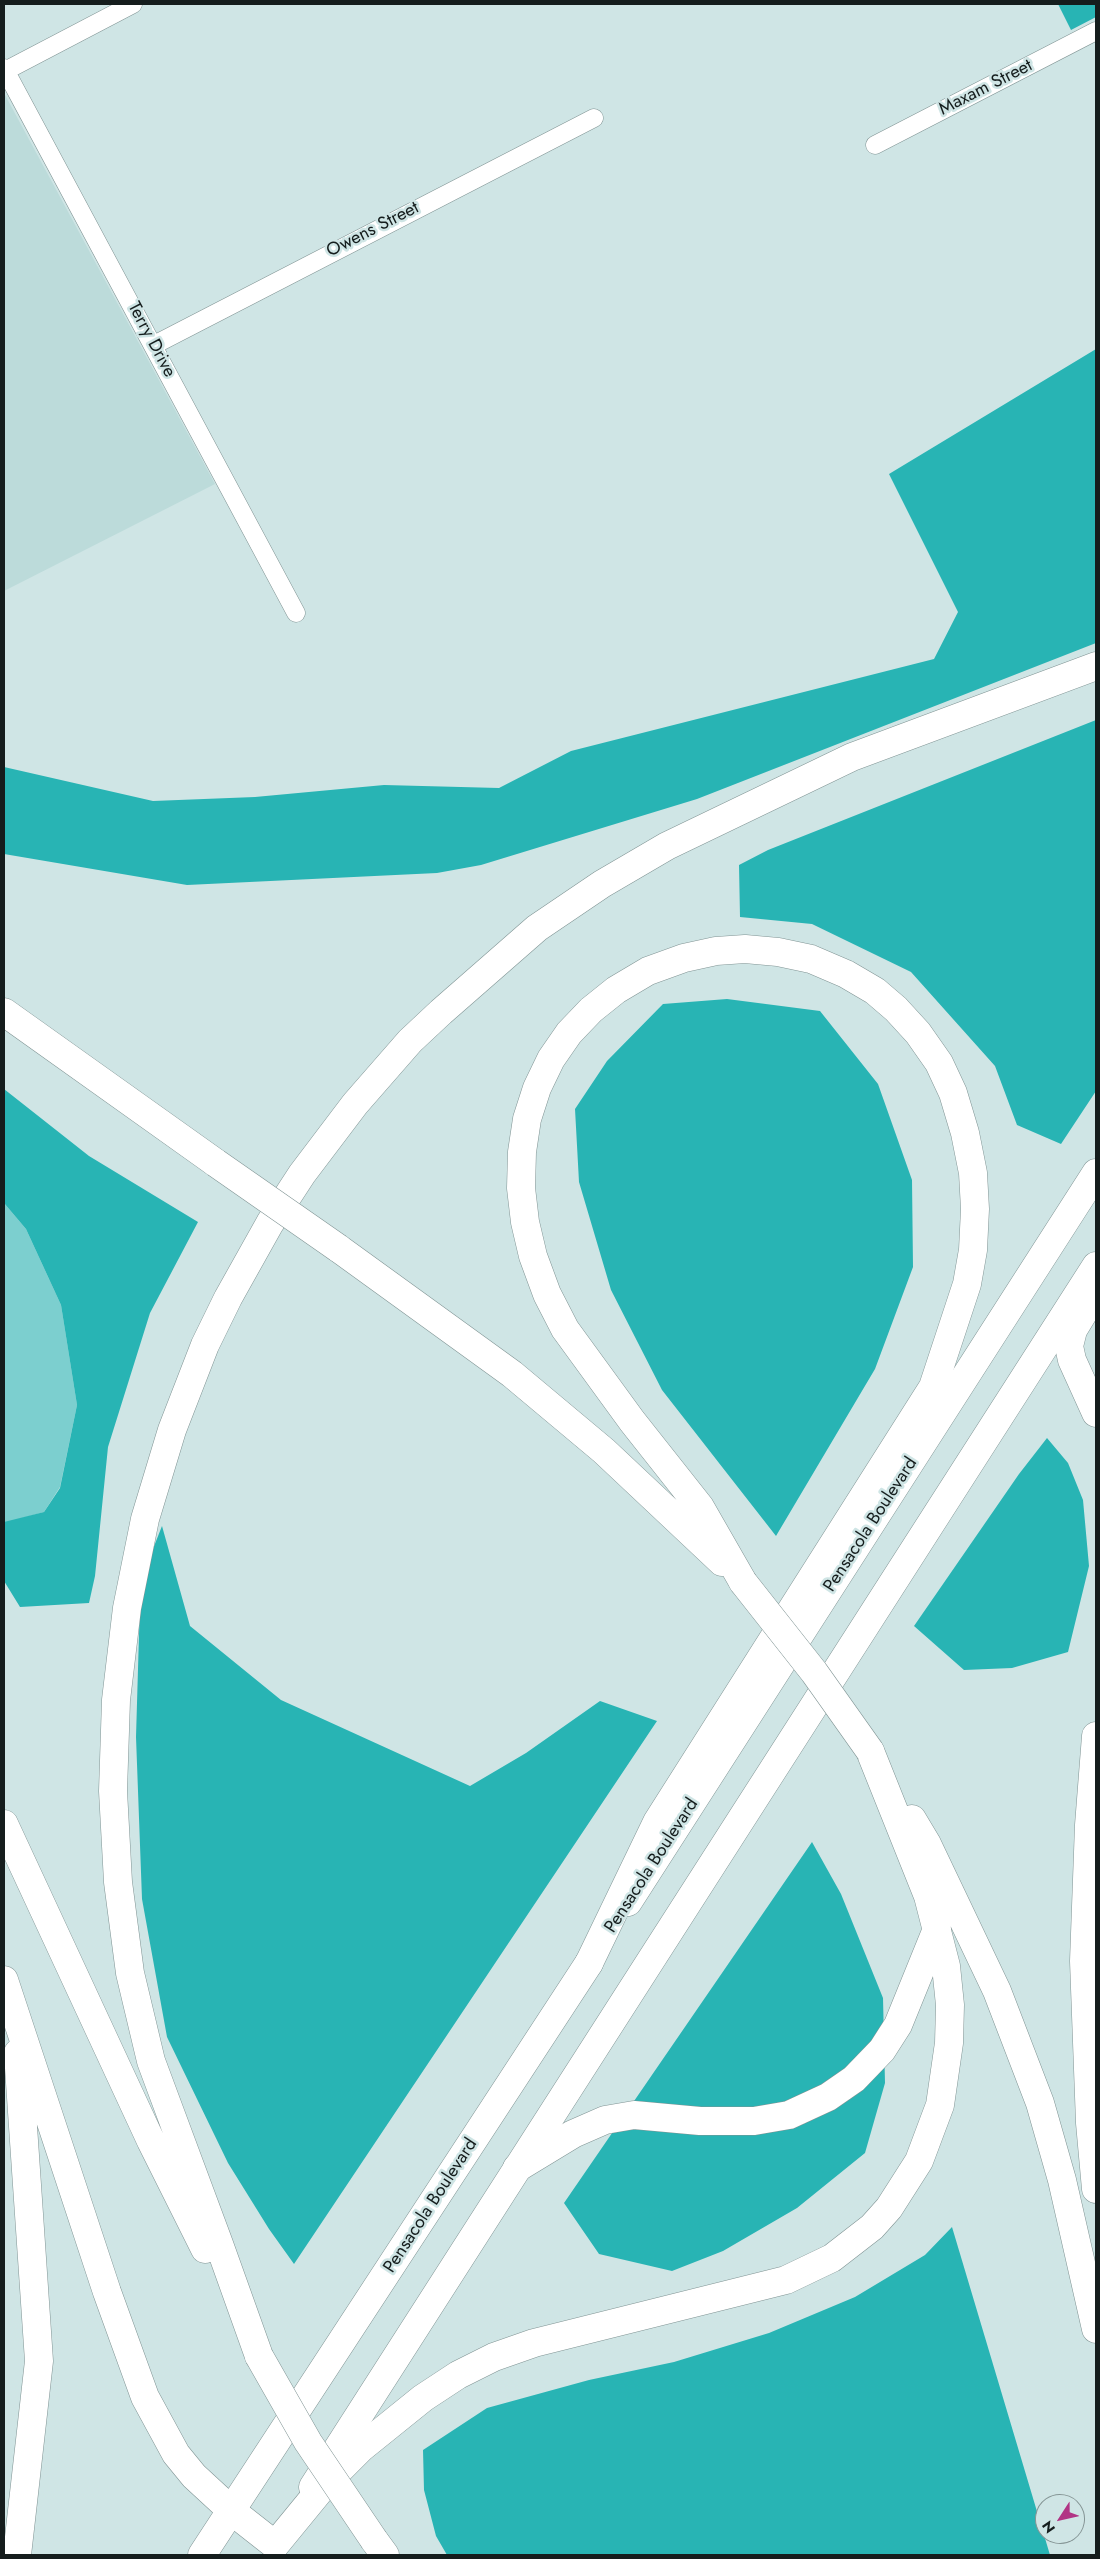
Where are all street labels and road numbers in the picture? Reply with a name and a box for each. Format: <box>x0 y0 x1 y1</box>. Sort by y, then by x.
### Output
street label: Maxam Street <box>936 55 1036 121</box>
street label: Owens Street <box>323 198 423 262</box>
street label: Terry Drive <box>122 299 180 381</box>
street label: Pensacola Boulevard <box>819 1454 923 1596</box>
street label: Pensacola Boulevard <box>600 1795 704 1937</box>
street label: Pensacola Boulevard <box>379 2135 483 2277</box>

